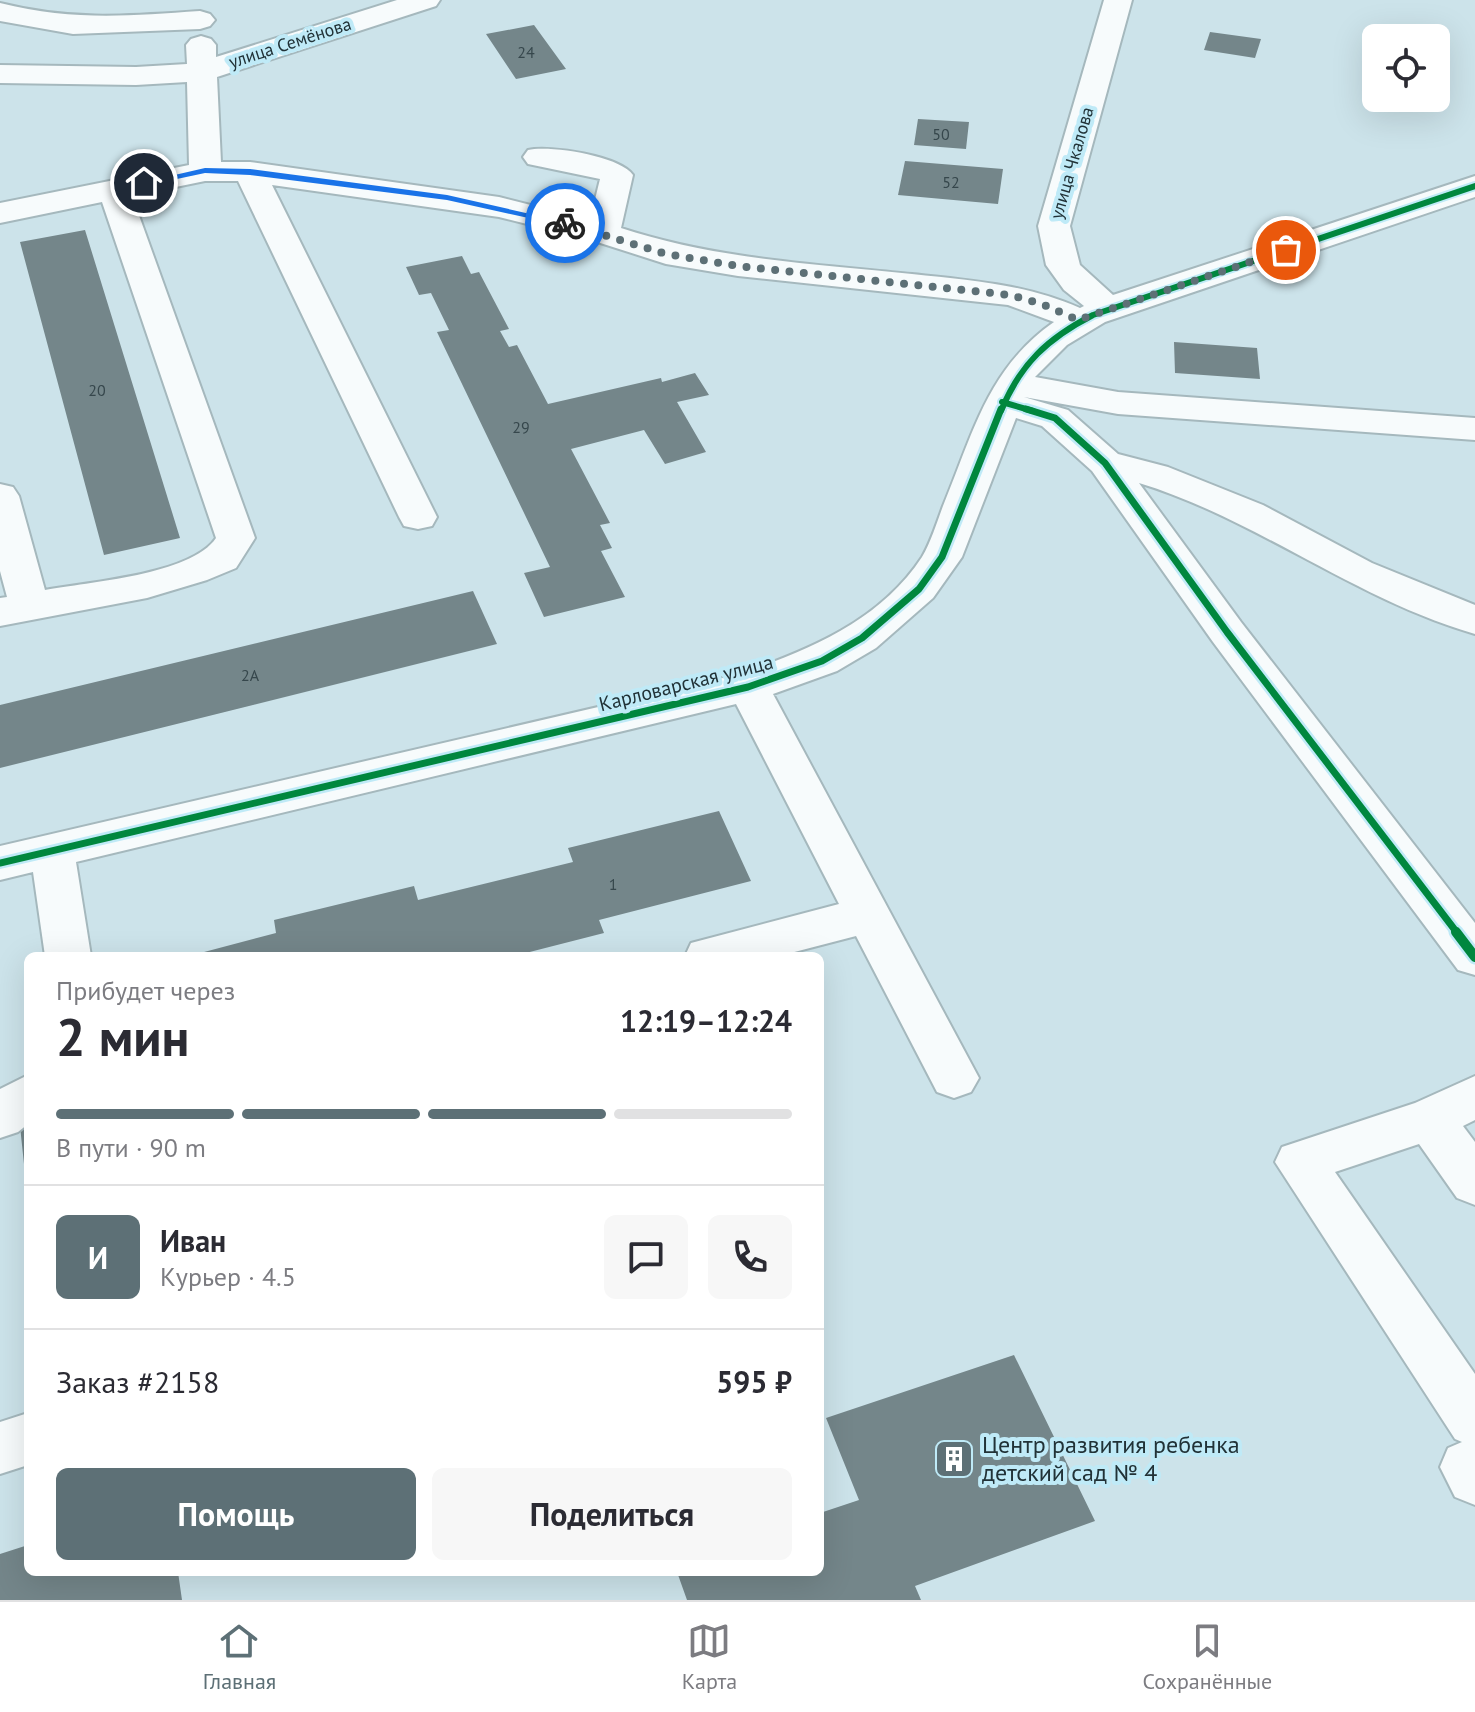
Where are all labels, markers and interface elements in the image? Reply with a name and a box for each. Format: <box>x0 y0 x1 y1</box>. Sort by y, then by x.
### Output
street label: улица Семёнова <box>226 12 354 73</box>
map controls <box>1362 24 1450 112</box>
button: locate <box>1362 24 1450 112</box>
house number: 24 <box>517 42 535 62</box>
street label: улица Чкалова <box>1045 104 1099 222</box>
house number: 50 <box>932 124 950 144</box>
pin <box>110 149 178 217</box>
icon: home <box>122 161 166 205</box>
house number: 52 <box>942 172 960 192</box>
courier <box>525 183 605 263</box>
icon: bike <box>543 201 587 245</box>
pin <box>1252 216 1320 284</box>
icon: bag <box>1264 228 1308 272</box>
house number: 20 <box>88 380 106 400</box>
house number: 29 <box>512 417 530 437</box>
street label: Карловарская улица <box>596 649 776 717</box>
house number: 2А <box>241 665 260 685</box>
house number: 1 <box>609 874 617 894</box>
text: Прибудет через <box>56 974 235 1007</box>
text: 12:19–12:24 <box>620 1001 792 1040</box>
text: 2 мин <box>56 1003 190 1070</box>
text: В пути · 90 m <box>56 1131 206 1164</box>
button: chat <box>604 1215 688 1299</box>
button: phone <box>708 1215 792 1299</box>
text: Иван <box>160 1221 226 1260</box>
text: И <box>88 1238 108 1277</box>
text: Курьер · 4.5 <box>160 1260 296 1293</box>
text: Заказ #2158 <box>56 1362 219 1401</box>
text: 595 ₽ <box>716 1362 792 1401</box>
place label: Центр развития ребенка детский сад № 4 <box>982 1429 1240 1488</box>
building icon: Центр развития ребенка детский сад № 4 <box>933 1438 975 1480</box>
button: Помощь <box>56 1468 416 1560</box>
button: Поделиться <box>432 1468 792 1560</box>
tab: Главная <box>203 1619 276 1695</box>
tab: Карта <box>682 1619 737 1695</box>
tab: Сохранённые <box>1143 1619 1272 1695</box>

